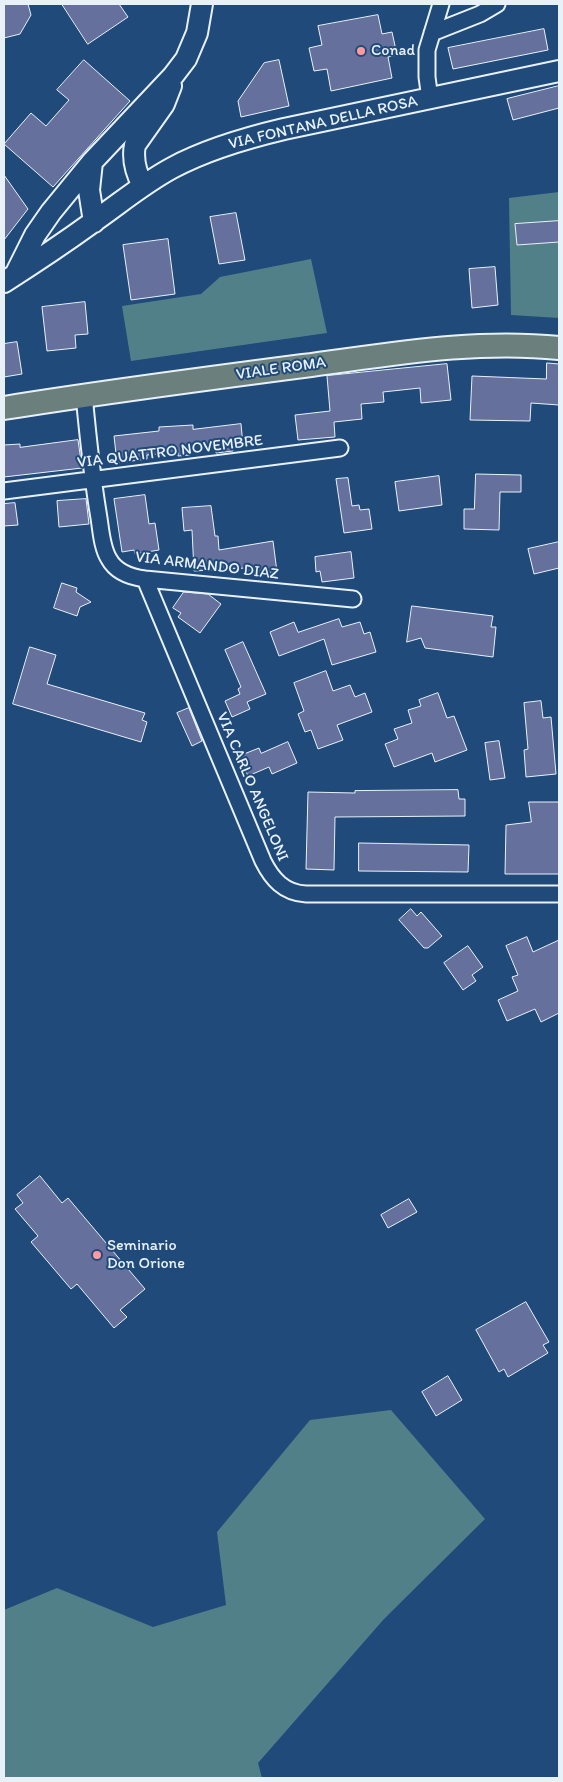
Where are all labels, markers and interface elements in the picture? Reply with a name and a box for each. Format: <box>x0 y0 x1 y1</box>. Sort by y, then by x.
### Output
place label: Conad <box>371 41 415 61</box>
marker: Conad <box>355 45 367 57</box>
street label: VIA FONTANA DELLA ROSA <box>227 92 419 154</box>
street label: VIALE ROMA <box>235 353 327 385</box>
street label: VIA QUATTRO NOVEMBRE <box>76 431 264 473</box>
street label: VIA ARMANDO DIAZ <box>134 548 280 584</box>
street label: VIA CARLO ANGELONI <box>212 709 292 865</box>
place label: Seminario Don Orione <box>107 1236 185 1274</box>
marker: Seminario Don Orione <box>91 1249 103 1261</box>

